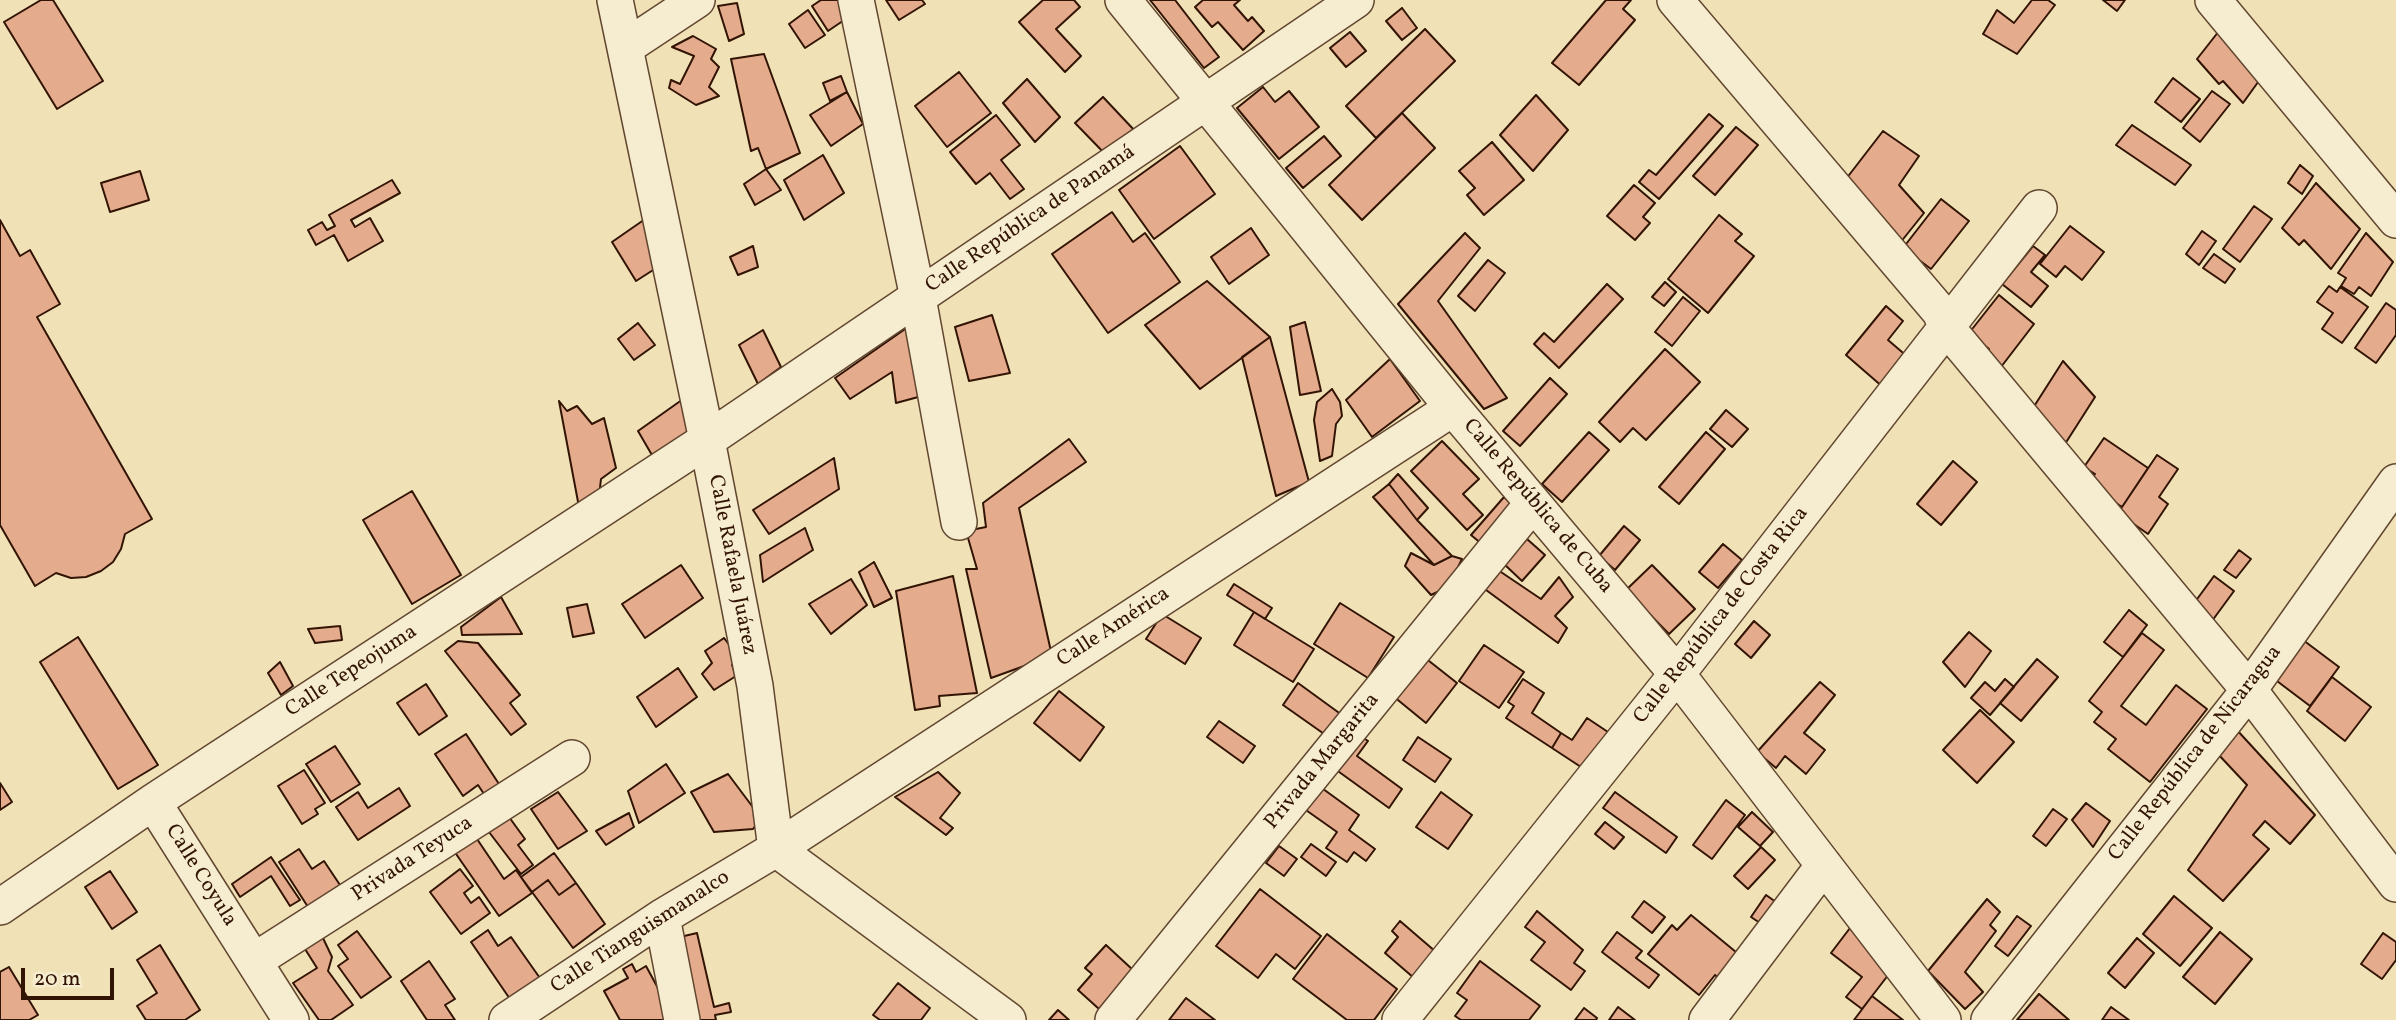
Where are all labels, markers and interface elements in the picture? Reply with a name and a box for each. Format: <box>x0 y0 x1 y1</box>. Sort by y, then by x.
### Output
street label: Calle República de Panamá <box>921 140 1141 300</box>
street label: Calle República de Cuba <box>1457 415 1617 599</box>
street label: Calle Rafaela Juárez <box>701 473 761 657</box>
street label: Calle República de Costa Rica <box>1629 502 1815 730</box>
street label: Calle América <box>1053 582 1175 674</box>
street label: Calle Tepeojuma <box>282 620 422 724</box>
street label: Calle República de Nicaragua <box>2104 641 2288 867</box>
street label: Privada Margarita <box>1260 689 1386 835</box>
street label: Privada Teyuca <box>348 812 478 908</box>
street label: Calle Coyula <box>159 820 241 932</box>
street label: Calle Tianguismanalco <box>547 866 735 1000</box>
scale bar <box>24 954 117 998</box>
text: 20 m <box>34 965 80 994</box>

